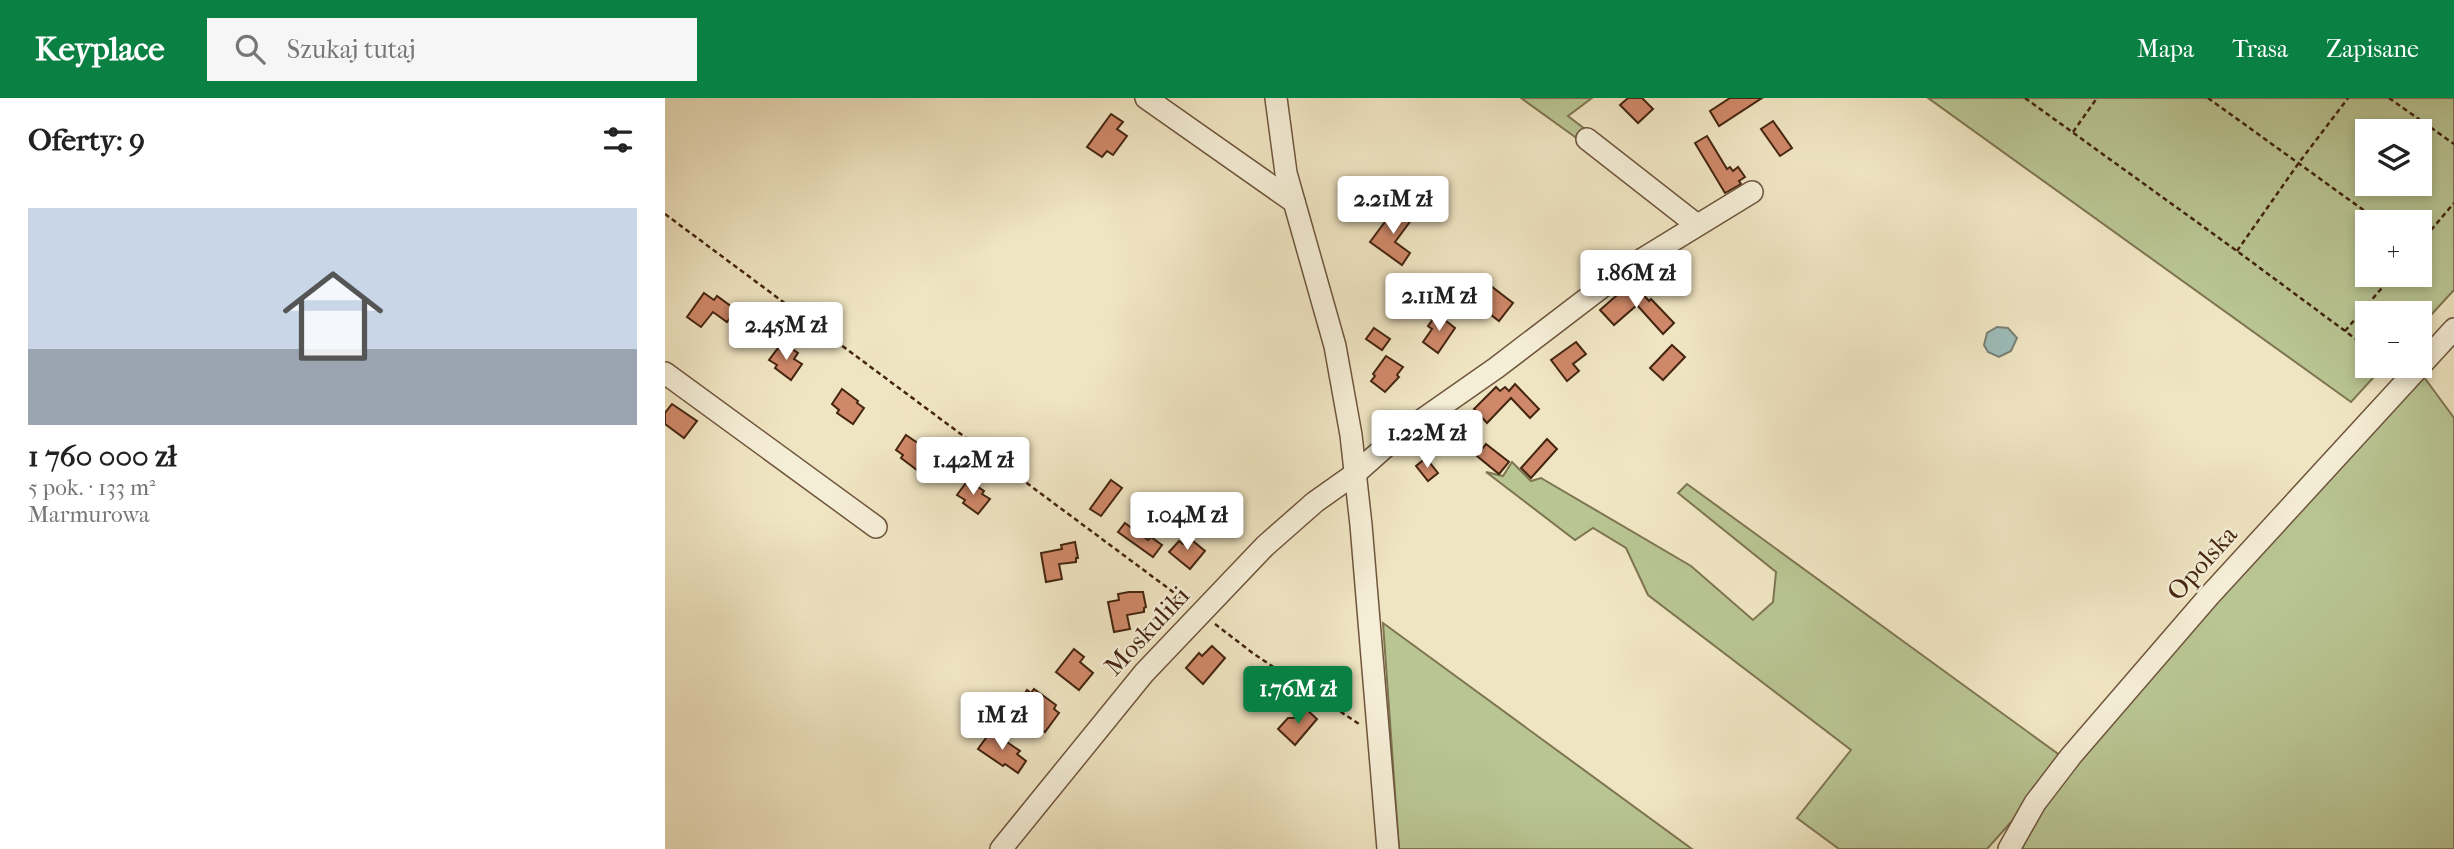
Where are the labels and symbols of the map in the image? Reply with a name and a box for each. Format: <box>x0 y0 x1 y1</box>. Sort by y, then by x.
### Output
pin: 2.21M zł <box>1321 176 1465 236</box>
pin: 1.86M zł <box>1564 250 1708 310</box>
pin: 2.11M zł <box>1367 274 1511 333</box>
pin: 2.45M zł <box>714 302 858 362</box>
pin: 1.22M zł <box>1355 410 1499 470</box>
pin: 1.42M zł <box>901 438 1045 497</box>
pin: 1.04M zł <box>1115 492 1259 552</box>
street label: Opolska <box>2160 518 2244 607</box>
street label: Moskuliki <box>1098 580 1196 682</box>
pin: 1.76M zł <box>1226 666 1370 726</box>
pin: 1M zł <box>953 692 1051 752</box>

